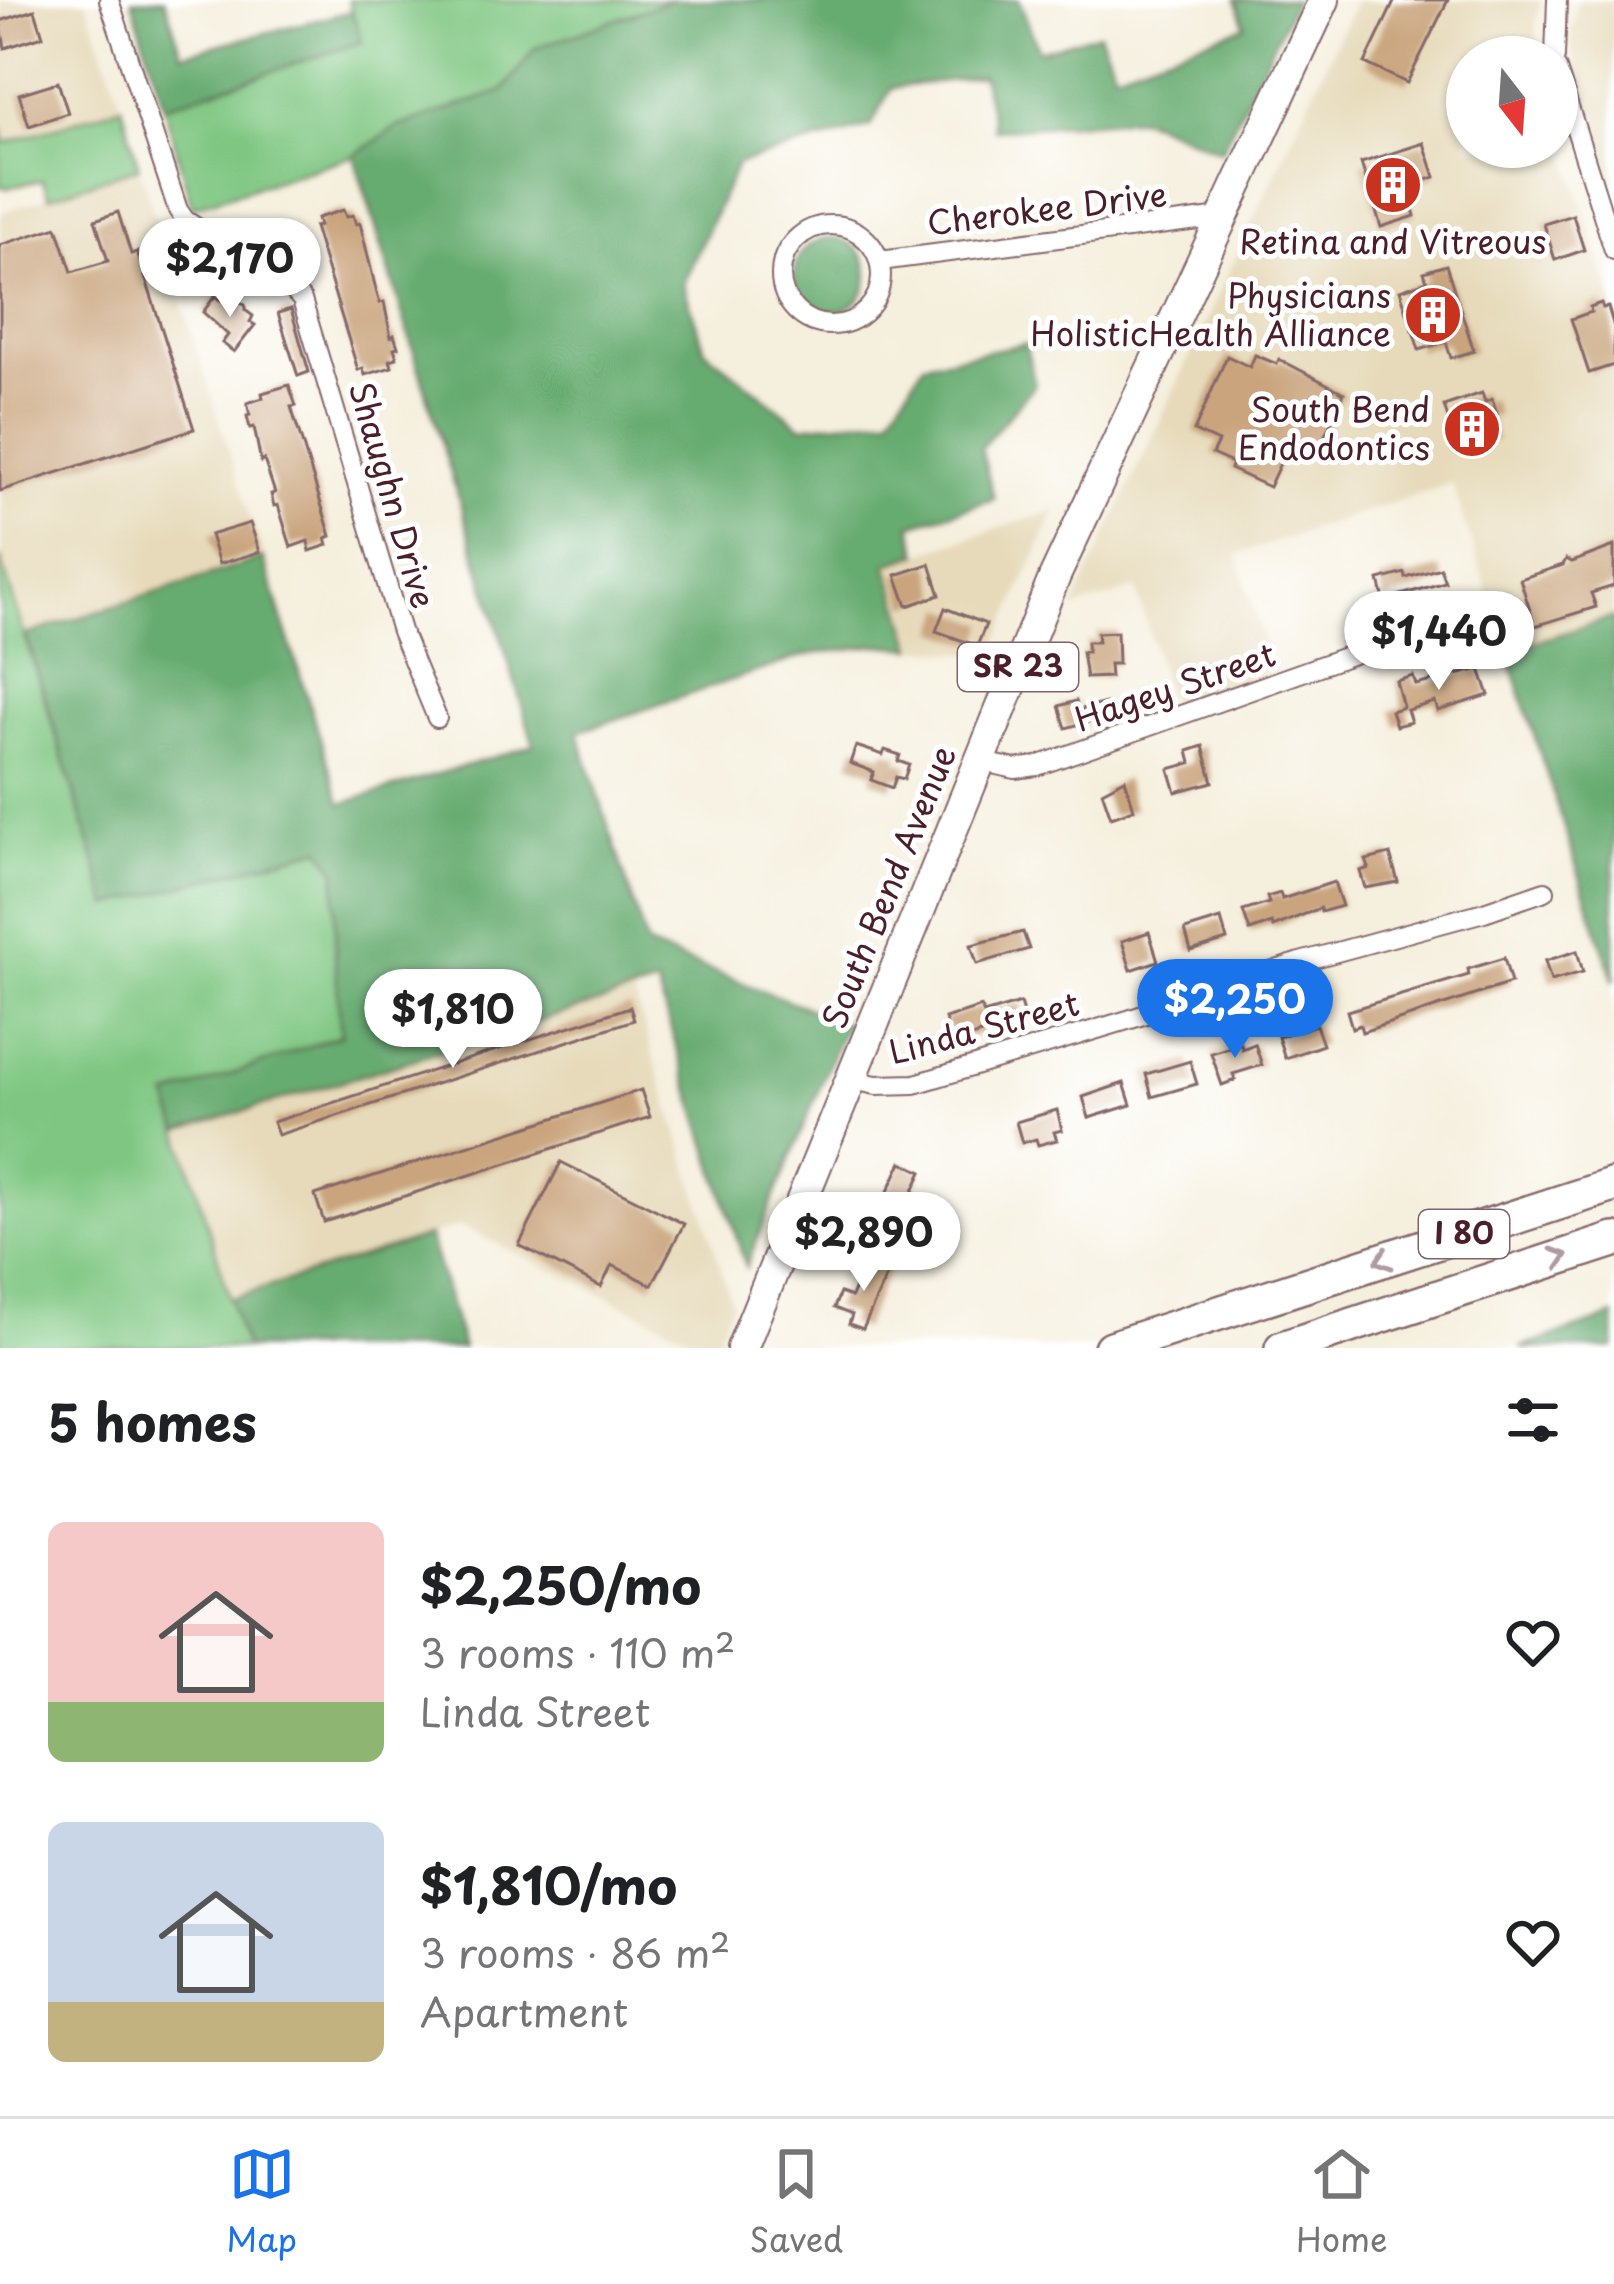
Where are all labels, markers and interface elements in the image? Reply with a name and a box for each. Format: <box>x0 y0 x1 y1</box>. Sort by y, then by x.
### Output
north arrow <box>1446 36 1578 168</box>
map controls <box>1446 36 1578 168</box>
building icon: Retina and Vitreous <box>1362 154 1424 216</box>
street label: Cherokee Drive <box>924 168 1169 247</box>
place label: Retina and Vitreous <box>1239 215 1547 265</box>
pin: $2,170 <box>132 218 328 320</box>
text: $2,170 <box>166 227 294 286</box>
place label: Physicians HolisticHealth Alliance <box>1030 269 1391 357</box>
building icon: Physicians HolisticHealth Alliance <box>1402 284 1464 346</box>
street label: Shaughn Drive <box>338 375 450 614</box>
place label: South Bend Endodontics <box>1238 383 1430 471</box>
building icon: South Bend Endodontics <box>1441 398 1503 460</box>
pin: $1,440 <box>1341 591 1537 693</box>
text: $1,440 <box>1371 600 1507 659</box>
street label: Hagey Street <box>1067 627 1282 743</box>
road number: SR 23 <box>958 643 1078 691</box>
street label: South Bend Avenue <box>808 737 967 1035</box>
pin: $2,250 <box>1137 959 1333 1061</box>
text: $2,250 <box>1164 968 1306 1027</box>
pin: $1,810 <box>355 969 551 1071</box>
street label: Linda Street <box>883 977 1084 1075</box>
text: $1,810 <box>391 978 515 1037</box>
pin: $2,890 <box>766 1192 962 1294</box>
text: $2,890 <box>795 1201 933 1260</box>
road number: I 80 <box>1419 1210 1509 1258</box>
one-way arrow <box>1373 1246 1394 1271</box>
one-way arrow <box>1549 1247 1570 1272</box>
text: 5 homes <box>48 1382 257 1459</box>
icon: filters <box>1500 1387 1566 1453</box>
text: $2,250/mo <box>420 1545 701 1622</box>
icon: home <box>144 1570 288 1714</box>
icon: heart <box>1500 1609 1566 1675</box>
text: 3 rooms · 110 m² <box>420 1622 735 1681</box>
text: Linda Street <box>420 1681 651 1740</box>
text: $1,810/mo <box>420 1845 677 1922</box>
icon: home <box>144 1870 288 2014</box>
icon: heart <box>1500 1909 1566 1975</box>
text: 3 rooms · 86 m² <box>420 1922 730 1981</box>
text: Apartment <box>420 1981 628 2040</box>
tab: Map <box>226 2141 297 2263</box>
tab: Saved <box>750 2141 843 2263</box>
tab: Home <box>1296 2141 1388 2263</box>

